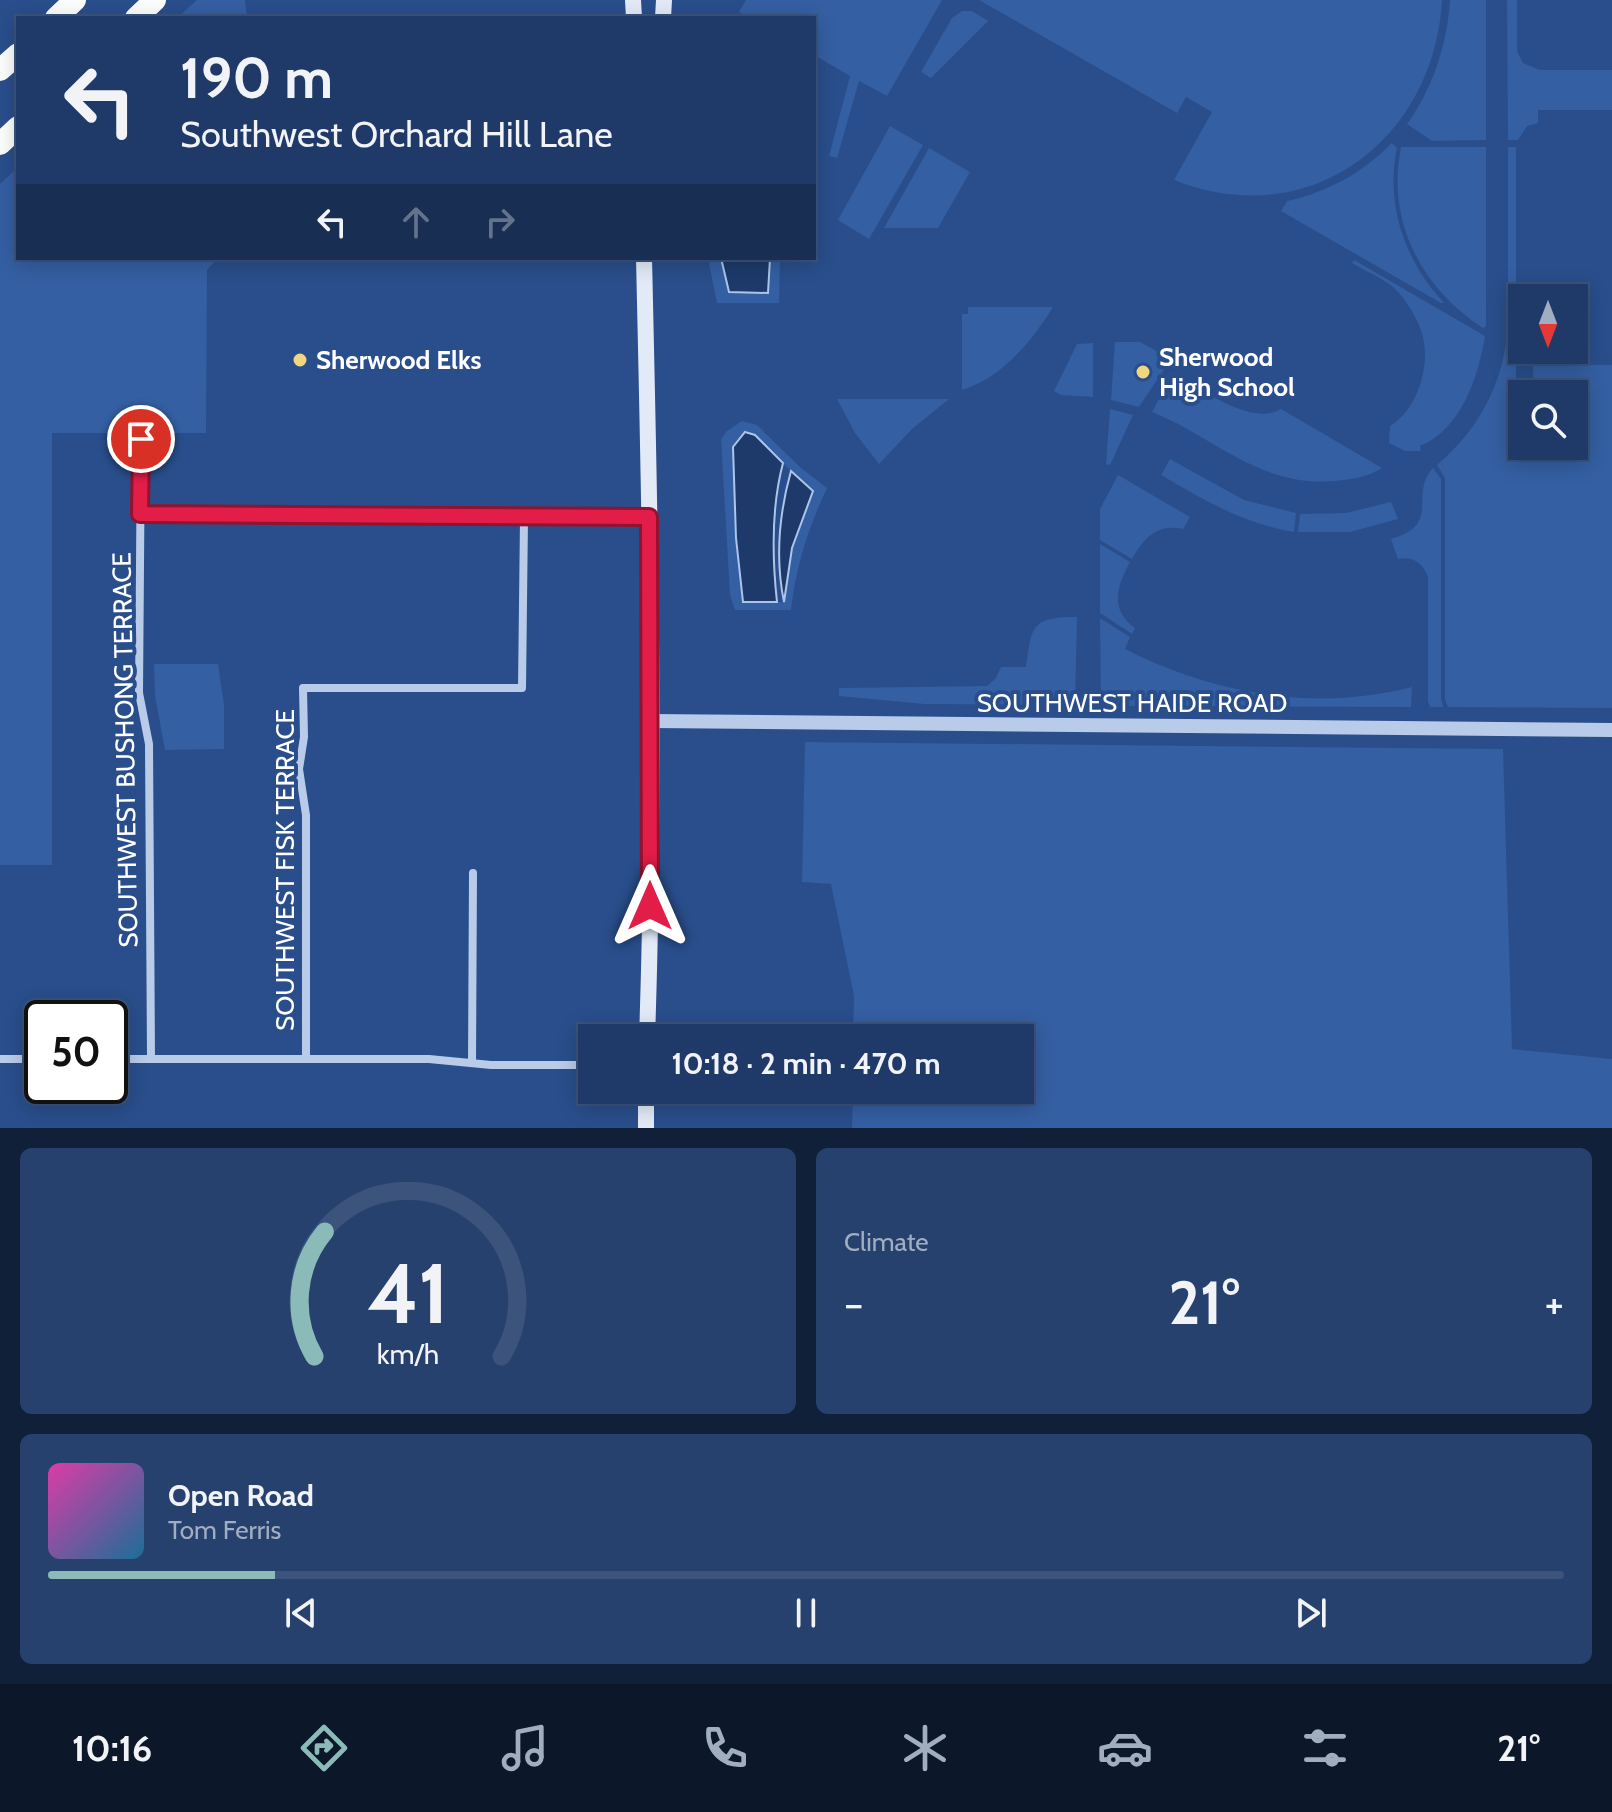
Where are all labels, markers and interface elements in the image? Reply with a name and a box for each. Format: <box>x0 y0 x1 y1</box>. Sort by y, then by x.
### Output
text: 190 m <box>180 44 333 112</box>
icon: left <box>48 48 152 152</box>
text: Southwest Orchard Hill Lane <box>180 112 613 156</box>
icon: left <box>310 200 354 244</box>
icon: ahead <box>394 200 438 244</box>
icon: right <box>478 200 522 244</box>
north arrow <box>1508 284 1588 364</box>
map controls <box>1508 284 1588 460</box>
place label: Sherwood High School <box>1159 341 1295 403</box>
place label: Sherwood Elks <box>316 344 482 376</box>
marker: Sherwood Elks <box>291 351 309 369</box>
marker: Sherwood High School <box>1134 363 1152 381</box>
button: search <box>1508 380 1588 460</box>
pin <box>107 405 175 473</box>
icon: arrive <box>119 417 163 461</box>
street label: SOUTHWEST BUSHONG TERRACE <box>106 552 144 948</box>
street label: SOUTHWEST HAIDE ROAD <box>977 687 1287 719</box>
street label: SOUTHWEST FISK TERRACE <box>269 709 301 1031</box>
position arrow <box>608 864 692 948</box>
speed limit sign: 50 <box>24 1000 128 1104</box>
text: 10:18 · 2 min · 470 m <box>671 1045 941 1082</box>
text: Climate <box>844 1226 929 1258</box>
text: 41 <box>367 1243 449 1344</box>
text: 21° <box>1168 1266 1240 1339</box>
text: − <box>844 1277 863 1330</box>
text: + <box>1545 1277 1564 1330</box>
text: km/h <box>377 1336 439 1371</box>
text: Open Road <box>168 1477 314 1514</box>
text: Tom Ferris <box>168 1514 281 1546</box>
icon: previous <box>279 1591 323 1635</box>
icon: pause <box>784 1591 828 1635</box>
icon: next <box>1289 1591 1333 1635</box>
icon: directions <box>296 1720 352 1776</box>
icon: music <box>497 1720 553 1776</box>
icon: phone <box>697 1720 753 1776</box>
icon: climate <box>897 1720 953 1776</box>
icon: car <box>1097 1720 1153 1776</box>
icon: filters <box>1297 1720 1353 1776</box>
text: 10:16 <box>72 1726 152 1770</box>
text: 21° <box>1497 1726 1540 1770</box>

